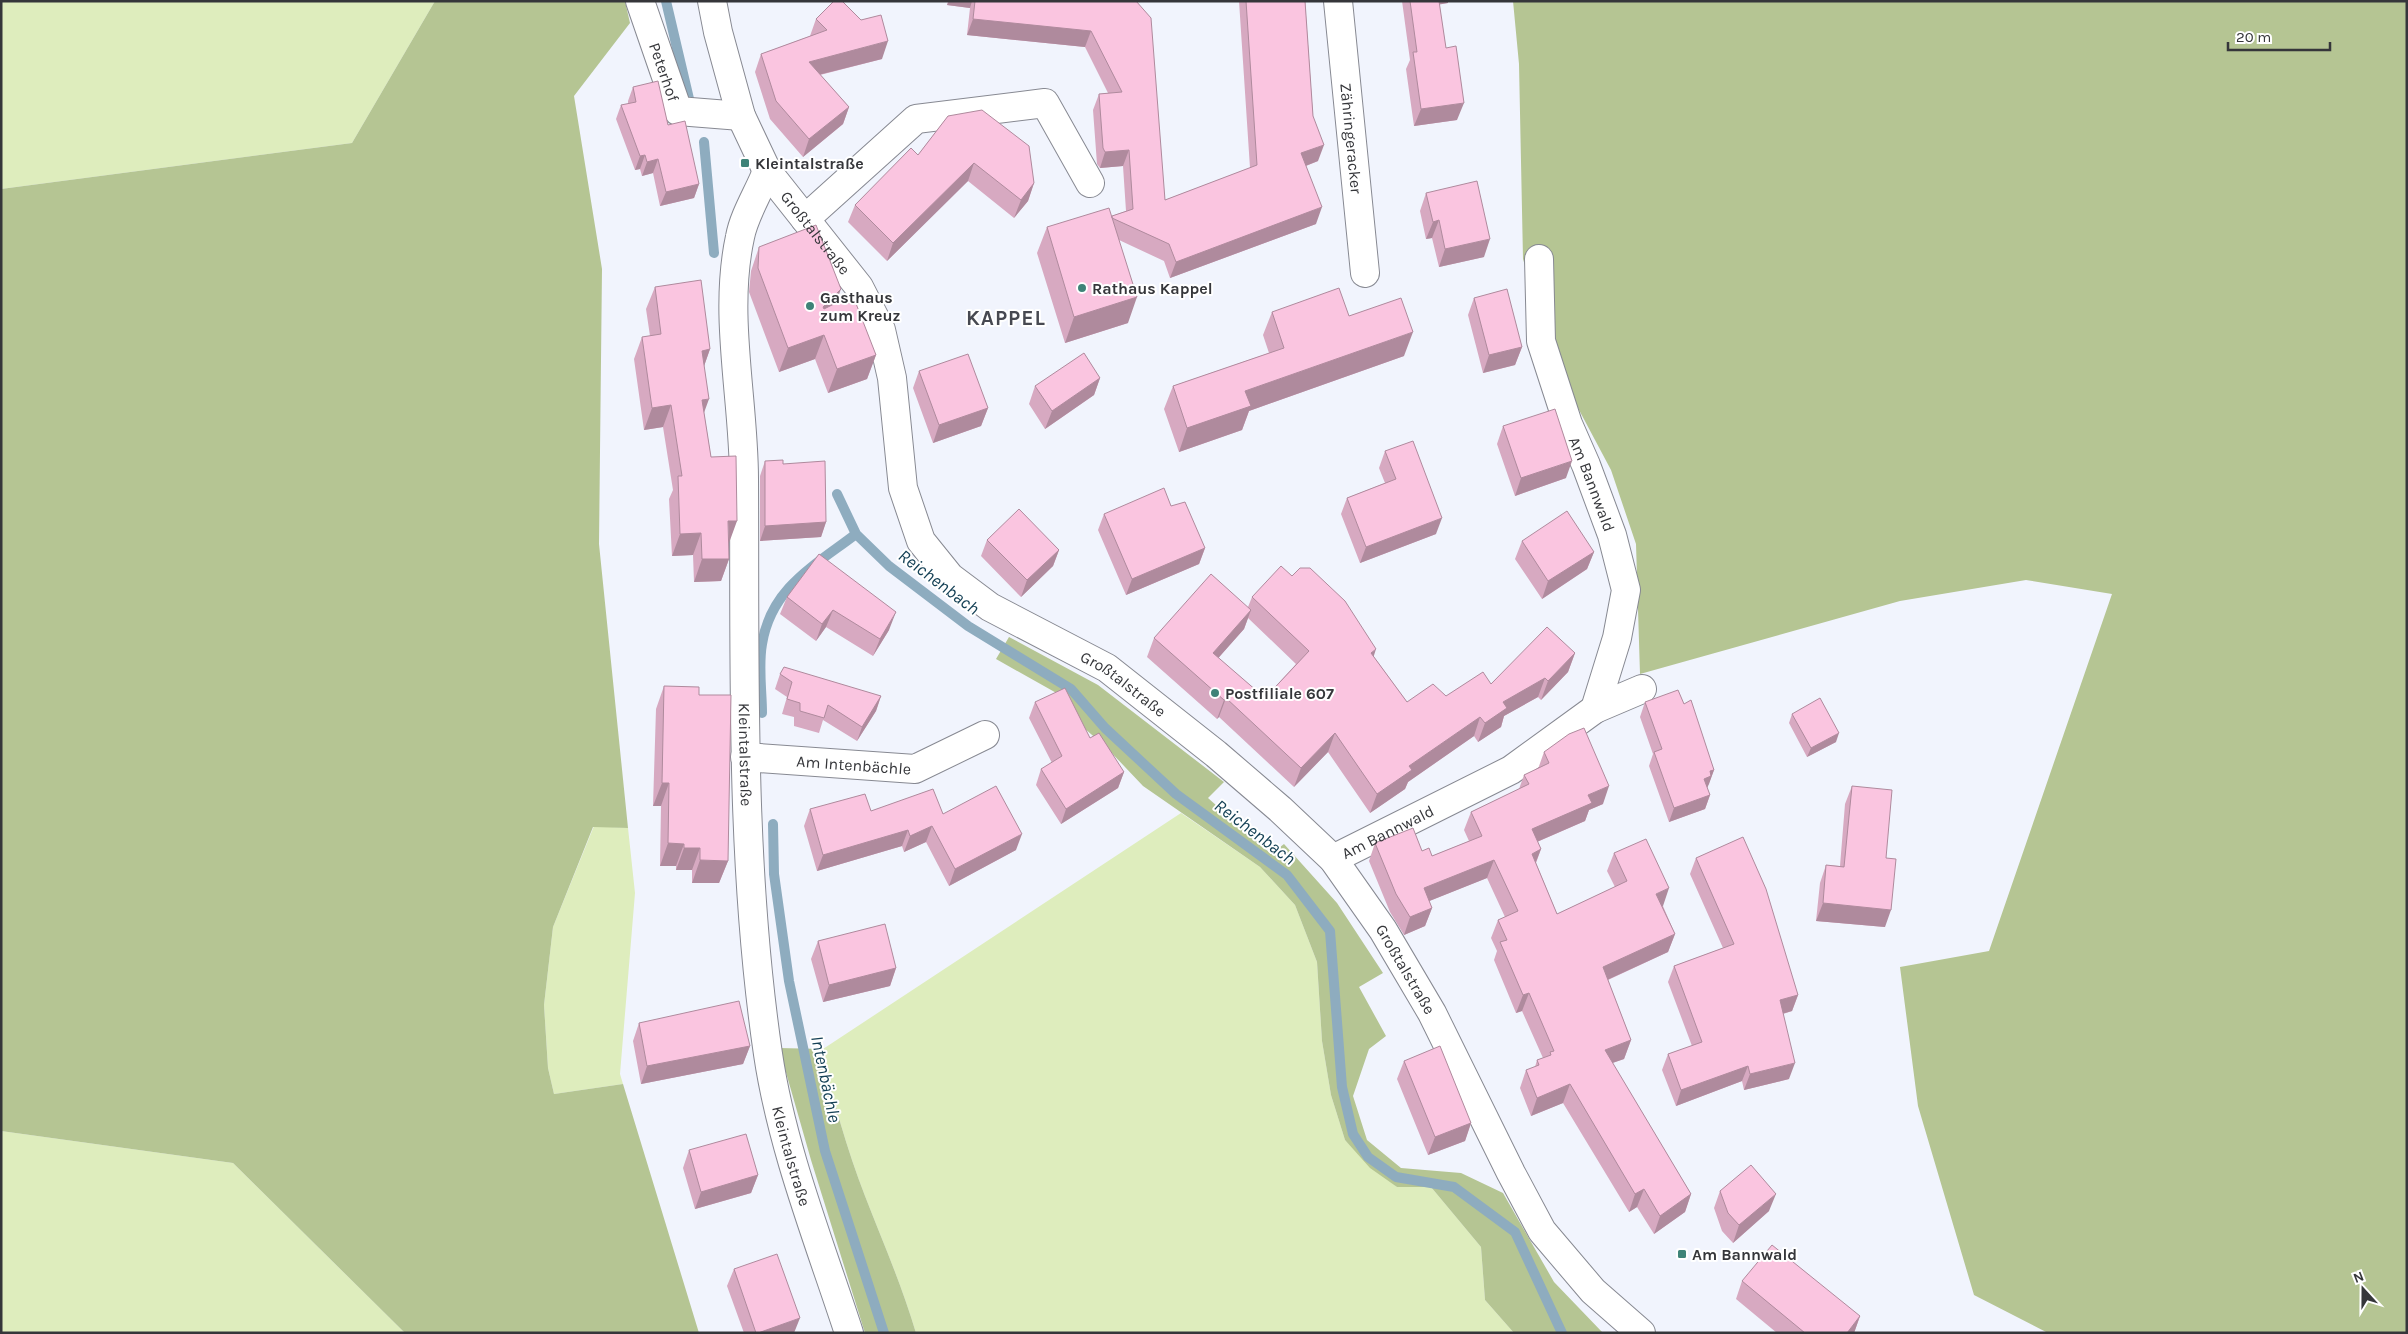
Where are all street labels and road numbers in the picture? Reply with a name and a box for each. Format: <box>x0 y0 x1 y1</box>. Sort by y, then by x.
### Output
street label: Peterhof <box>645 40 683 104</box>
street label: Zähringeracker <box>1336 82 1366 195</box>
street label: Großtalstraße <box>777 187 854 278</box>
street label: Am Bannwald <box>1565 434 1619 534</box>
street label: Großtalstraße <box>1077 647 1170 721</box>
street label: Kleintalstraße <box>735 703 756 807</box>
street label: Am Intenbächle <box>796 752 912 779</box>
street label: Am Bannwald <box>1339 801 1437 863</box>
street label: Großtalstraße <box>1372 920 1439 1018</box>
street label: Kleintalstraße <box>768 1104 815 1209</box>

